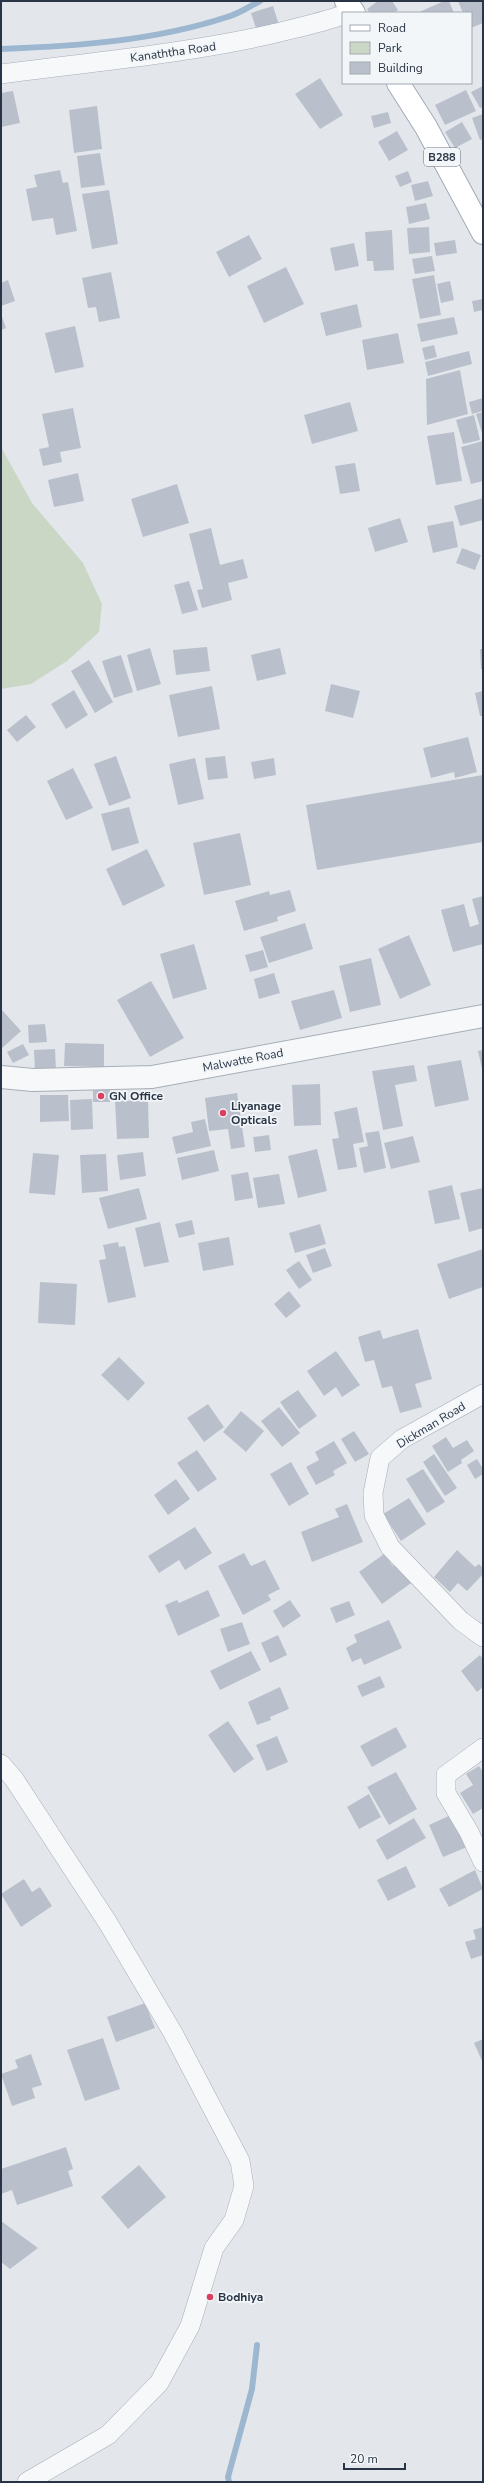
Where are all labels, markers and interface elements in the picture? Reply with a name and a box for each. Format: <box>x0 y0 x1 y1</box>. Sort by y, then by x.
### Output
legend <box>342 12 472 84</box>
text: Road <box>378 20 406 36</box>
street label: Kanaththa Road <box>129 38 217 66</box>
text: Park <box>378 40 403 56</box>
text: Building <box>378 60 423 76</box>
road number: B288 <box>424 148 460 166</box>
street label: Malwatte Road <box>201 1044 285 1076</box>
place label: GN Office <box>109 1088 163 1104</box>
marker: GN Office <box>96 1091 106 1101</box>
place label: Liyanage Opticals <box>231 1098 281 1128</box>
marker: Liyanage Opticals <box>218 1108 228 1118</box>
street label: Dickman Road <box>394 1398 468 1452</box>
place label: Bodhiya <box>218 2289 263 2305</box>
marker: Bodhiya <box>205 2292 215 2302</box>
scale bar <box>344 2445 405 2471</box>
text: 20 m <box>350 2451 378 2467</box>

